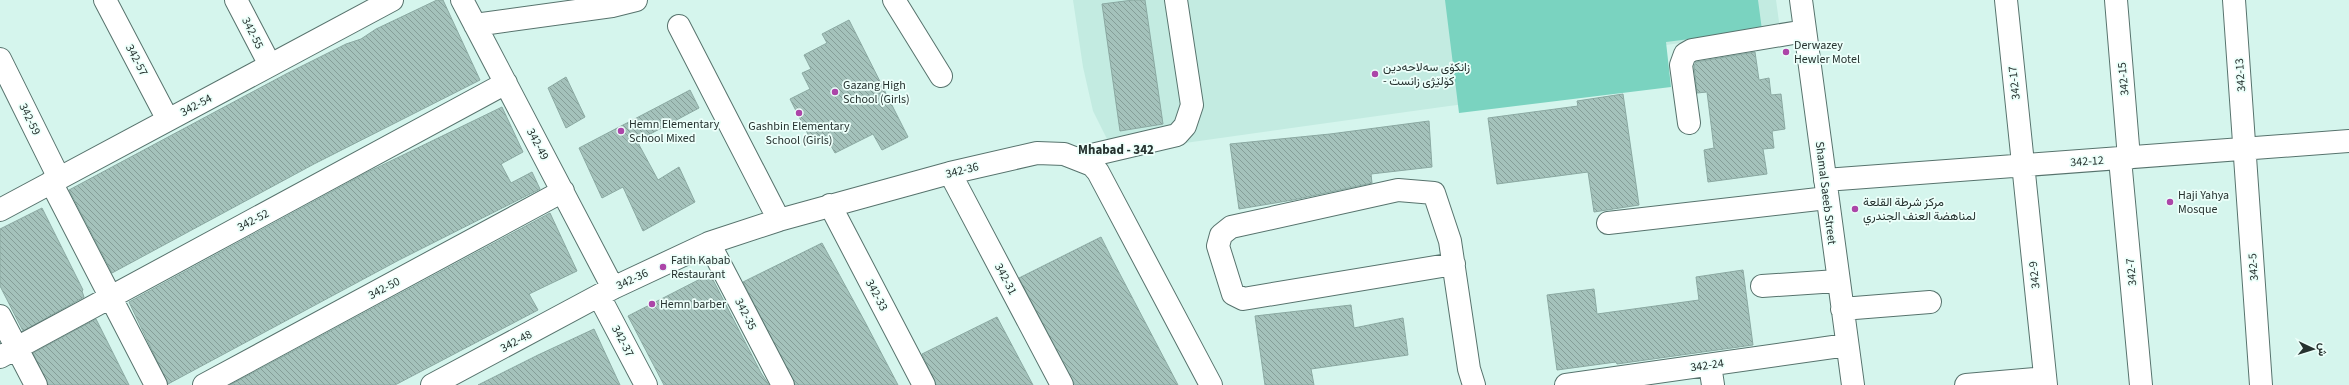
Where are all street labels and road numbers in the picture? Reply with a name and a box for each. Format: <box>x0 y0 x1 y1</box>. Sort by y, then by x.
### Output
street label: 342-55 <box>237 14 268 52</box>
street label: 342-57 <box>121 41 152 79</box>
street label: 342-13 <box>2231 58 2250 92</box>
street label: 342-15 <box>2114 61 2133 96</box>
street label: 342-17 <box>2004 65 2025 101</box>
street label: 342-54 <box>177 90 215 121</box>
street label: 342-59 <box>15 100 45 138</box>
street label: 342-49 <box>522 125 553 163</box>
street label: Shamal Saeeb Street <box>1811 140 1840 246</box>
street label: 342-12 <box>2070 152 2104 171</box>
street label: 342-36 <box>944 158 980 183</box>
street label: 342-52 <box>234 205 272 236</box>
street label: 342-5 <box>2244 253 2263 281</box>
street label: 342-7 <box>2122 257 2141 286</box>
street label: 342-31 <box>990 260 1021 298</box>
street label: 342-9 <box>2025 260 2044 290</box>
street label: 342-36 <box>613 265 651 294</box>
street label: 342-50 <box>365 273 403 304</box>
street label: 342-33 <box>861 276 892 314</box>
street label: 342-35 <box>730 295 761 333</box>
street label: 342-37 <box>607 322 638 360</box>
street label: 342-48 <box>497 326 535 357</box>
street label: 342-24 <box>1689 355 1725 376</box>

